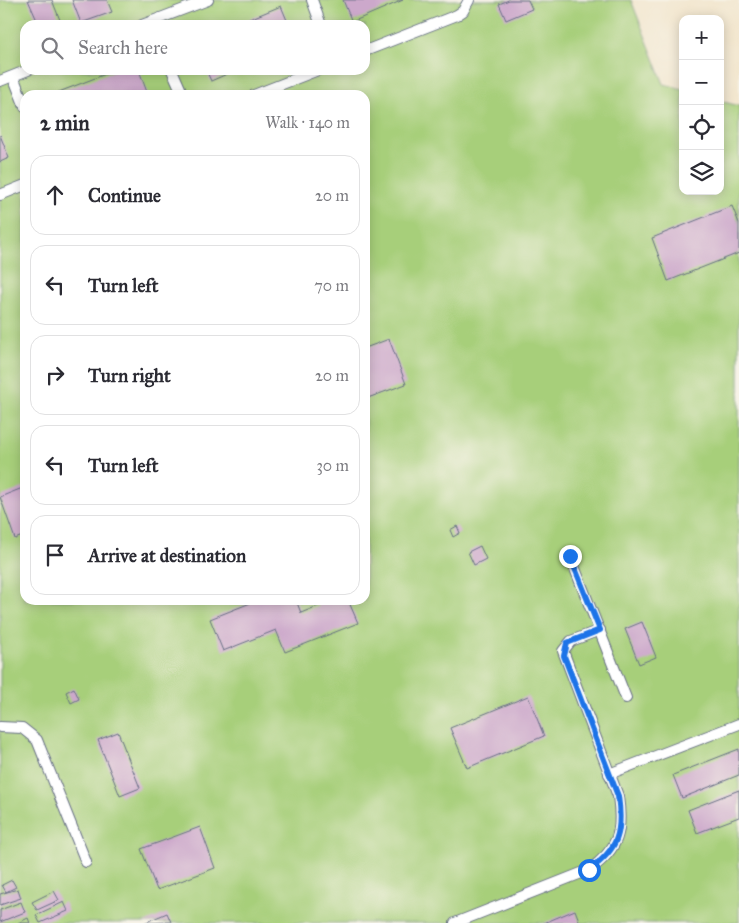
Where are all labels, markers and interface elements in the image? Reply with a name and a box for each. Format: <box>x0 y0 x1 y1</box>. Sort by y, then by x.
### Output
map controls <box>679 15 724 195</box>
button: + <box>679 15 724 60</box>
search box <box>20 20 370 75</box>
icon: search <box>38 34 66 62</box>
text: Search here <box>78 36 168 59</box>
button: − <box>679 60 724 105</box>
button: locate <box>679 105 724 150</box>
text: 2 min <box>40 110 90 136</box>
text: Walk · 140 m <box>265 113 350 132</box>
button: layers <box>679 150 724 195</box>
icon: ahead <box>41 181 69 209</box>
text: Continue <box>88 184 161 207</box>
text: 20 m <box>315 186 349 205</box>
icon: left <box>41 271 69 299</box>
text: Turn left <box>88 274 158 297</box>
text: 70 m <box>314 276 349 295</box>
icon: right <box>41 361 69 389</box>
text: Turn right <box>88 364 171 387</box>
text: 20 m <box>315 366 349 385</box>
icon: left <box>41 451 69 479</box>
text: Turn left <box>88 454 158 477</box>
text: 30 m <box>316 456 349 475</box>
icon: arrive <box>41 541 69 569</box>
text: Arrive at destination <box>88 544 246 567</box>
route end <box>559 545 582 568</box>
route start <box>578 859 601 882</box>

